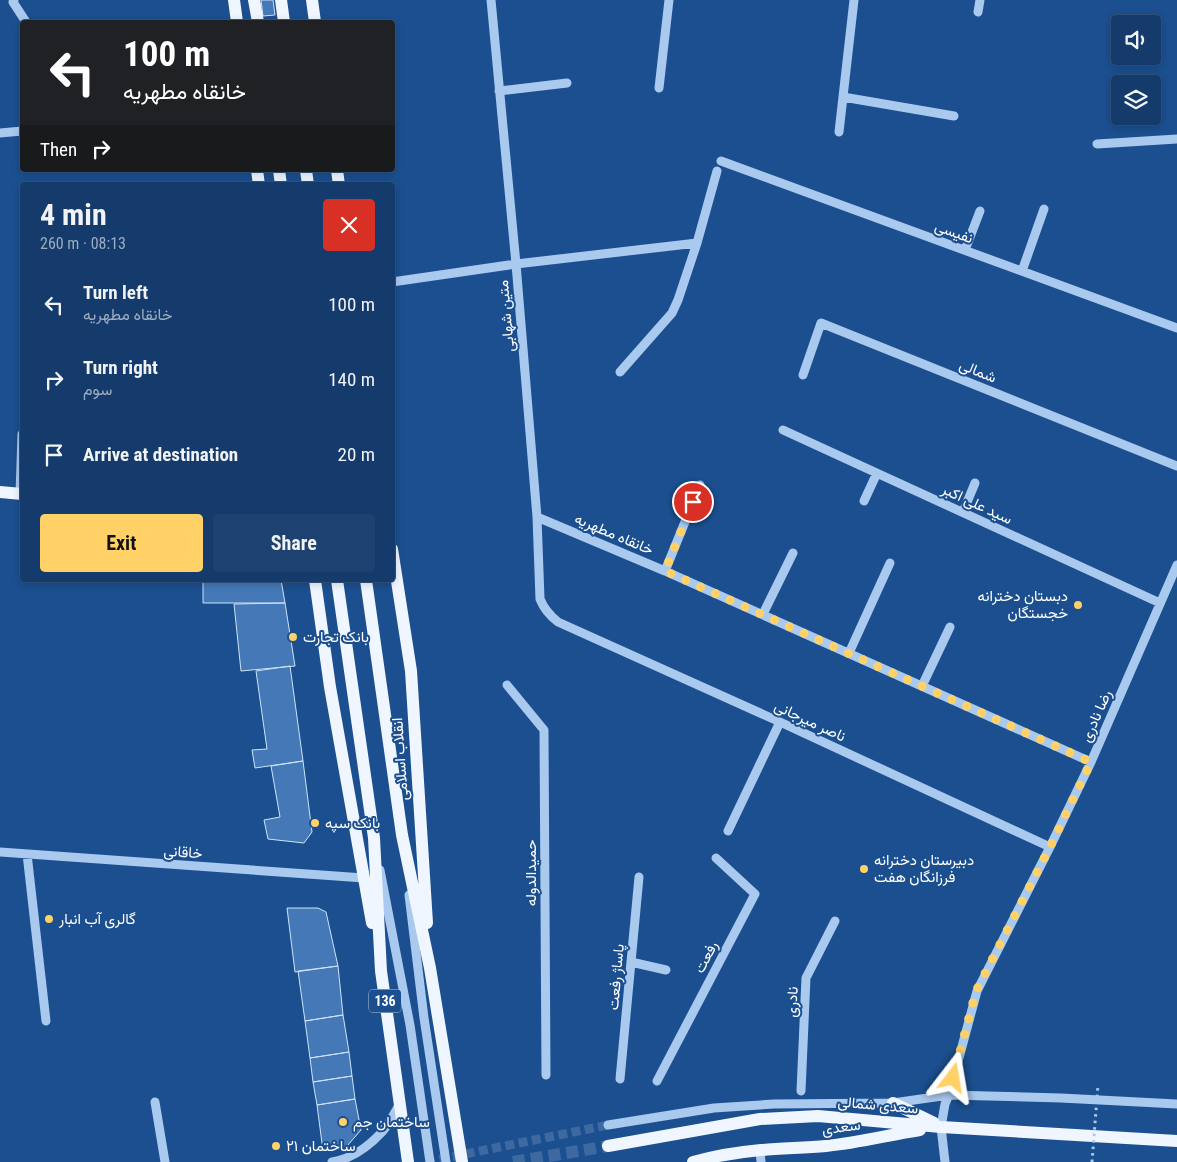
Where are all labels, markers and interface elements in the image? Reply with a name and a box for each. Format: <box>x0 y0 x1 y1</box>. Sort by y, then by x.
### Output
map controls <box>1111 15 1161 125</box>
button: sound <box>1111 15 1161 65</box>
text: 100 m <box>123 34 210 75</box>
icon: left <box>40 40 105 105</box>
button: layers <box>1111 75 1161 125</box>
text: خانقاه مطهریه <box>123 79 246 104</box>
icon: right <box>87 135 115 163</box>
text: Then <box>40 138 77 161</box>
text: 4 min <box>40 197 107 232</box>
button: close <box>323 199 375 251</box>
street label: نفیسی <box>932 217 976 248</box>
text: 260 m · 08:13 <box>40 234 126 253</box>
street label: متین شهابی <box>494 279 519 353</box>
text: Turn left <box>83 281 148 304</box>
icon: left <box>40 291 68 319</box>
text: 100 m <box>328 293 375 316</box>
text: خانقاه مطهریه <box>83 305 173 324</box>
street label: شمالی <box>956 355 999 388</box>
text: Turn right <box>83 356 158 379</box>
icon: right <box>40 366 68 394</box>
text: 140 m <box>328 368 375 391</box>
text: سوم <box>83 380 112 399</box>
icon: arrive <box>40 441 68 469</box>
text: Arrive at destination <box>83 443 238 466</box>
text: 20 m <box>338 443 375 466</box>
street label: سید علی اکبر <box>938 479 1015 529</box>
pin <box>672 481 714 523</box>
icon: arrive <box>679 488 707 516</box>
street label: خانقاه مطهریه <box>572 509 656 559</box>
button: Exit <box>40 514 203 572</box>
button: Share <box>213 514 375 572</box>
place label: دبستان دخترانه خجستگان <box>978 587 1068 622</box>
marker: دبستان دخترانه خجستگان <box>1072 599 1084 611</box>
place label: بانک تجارت <box>303 628 369 646</box>
marker: بانک تجارت <box>287 631 299 643</box>
street label: رضا نادری <box>1077 687 1116 745</box>
street label: ناصر میرجانی <box>771 697 848 746</box>
street label: انقلاب اسلامی <box>388 717 413 801</box>
place label: بانک سپه <box>325 814 380 833</box>
marker: بانک سپه <box>309 817 321 829</box>
street label: حمیدالدوله <box>522 840 540 906</box>
street label: خاقانی <box>163 842 203 863</box>
place label: دبیرستان دخترانه فرزانگان هفت <box>874 851 974 886</box>
marker: دبیرستان دخترانه فرزانگان هفت <box>858 863 870 875</box>
place label: گالری آب انبار <box>58 910 136 929</box>
marker: گالری آب انبار <box>43 913 55 925</box>
street label: رفعت <box>690 938 722 976</box>
street label: پاساژ رفعت <box>604 943 629 1011</box>
street label: نادری <box>782 986 803 1018</box>
road number: 136 <box>369 989 401 1012</box>
position arrow <box>926 1051 978 1103</box>
street label: سعدی شمالی <box>837 1093 919 1118</box>
place label: ساختمان جم <box>353 1113 430 1132</box>
street label: سعدی <box>820 1115 862 1140</box>
marker: ساختمان جم <box>337 1116 349 1128</box>
place label: ساختمان ۲۱ <box>286 1137 356 1155</box>
marker: ساختمان ۲۱ <box>270 1140 282 1152</box>

